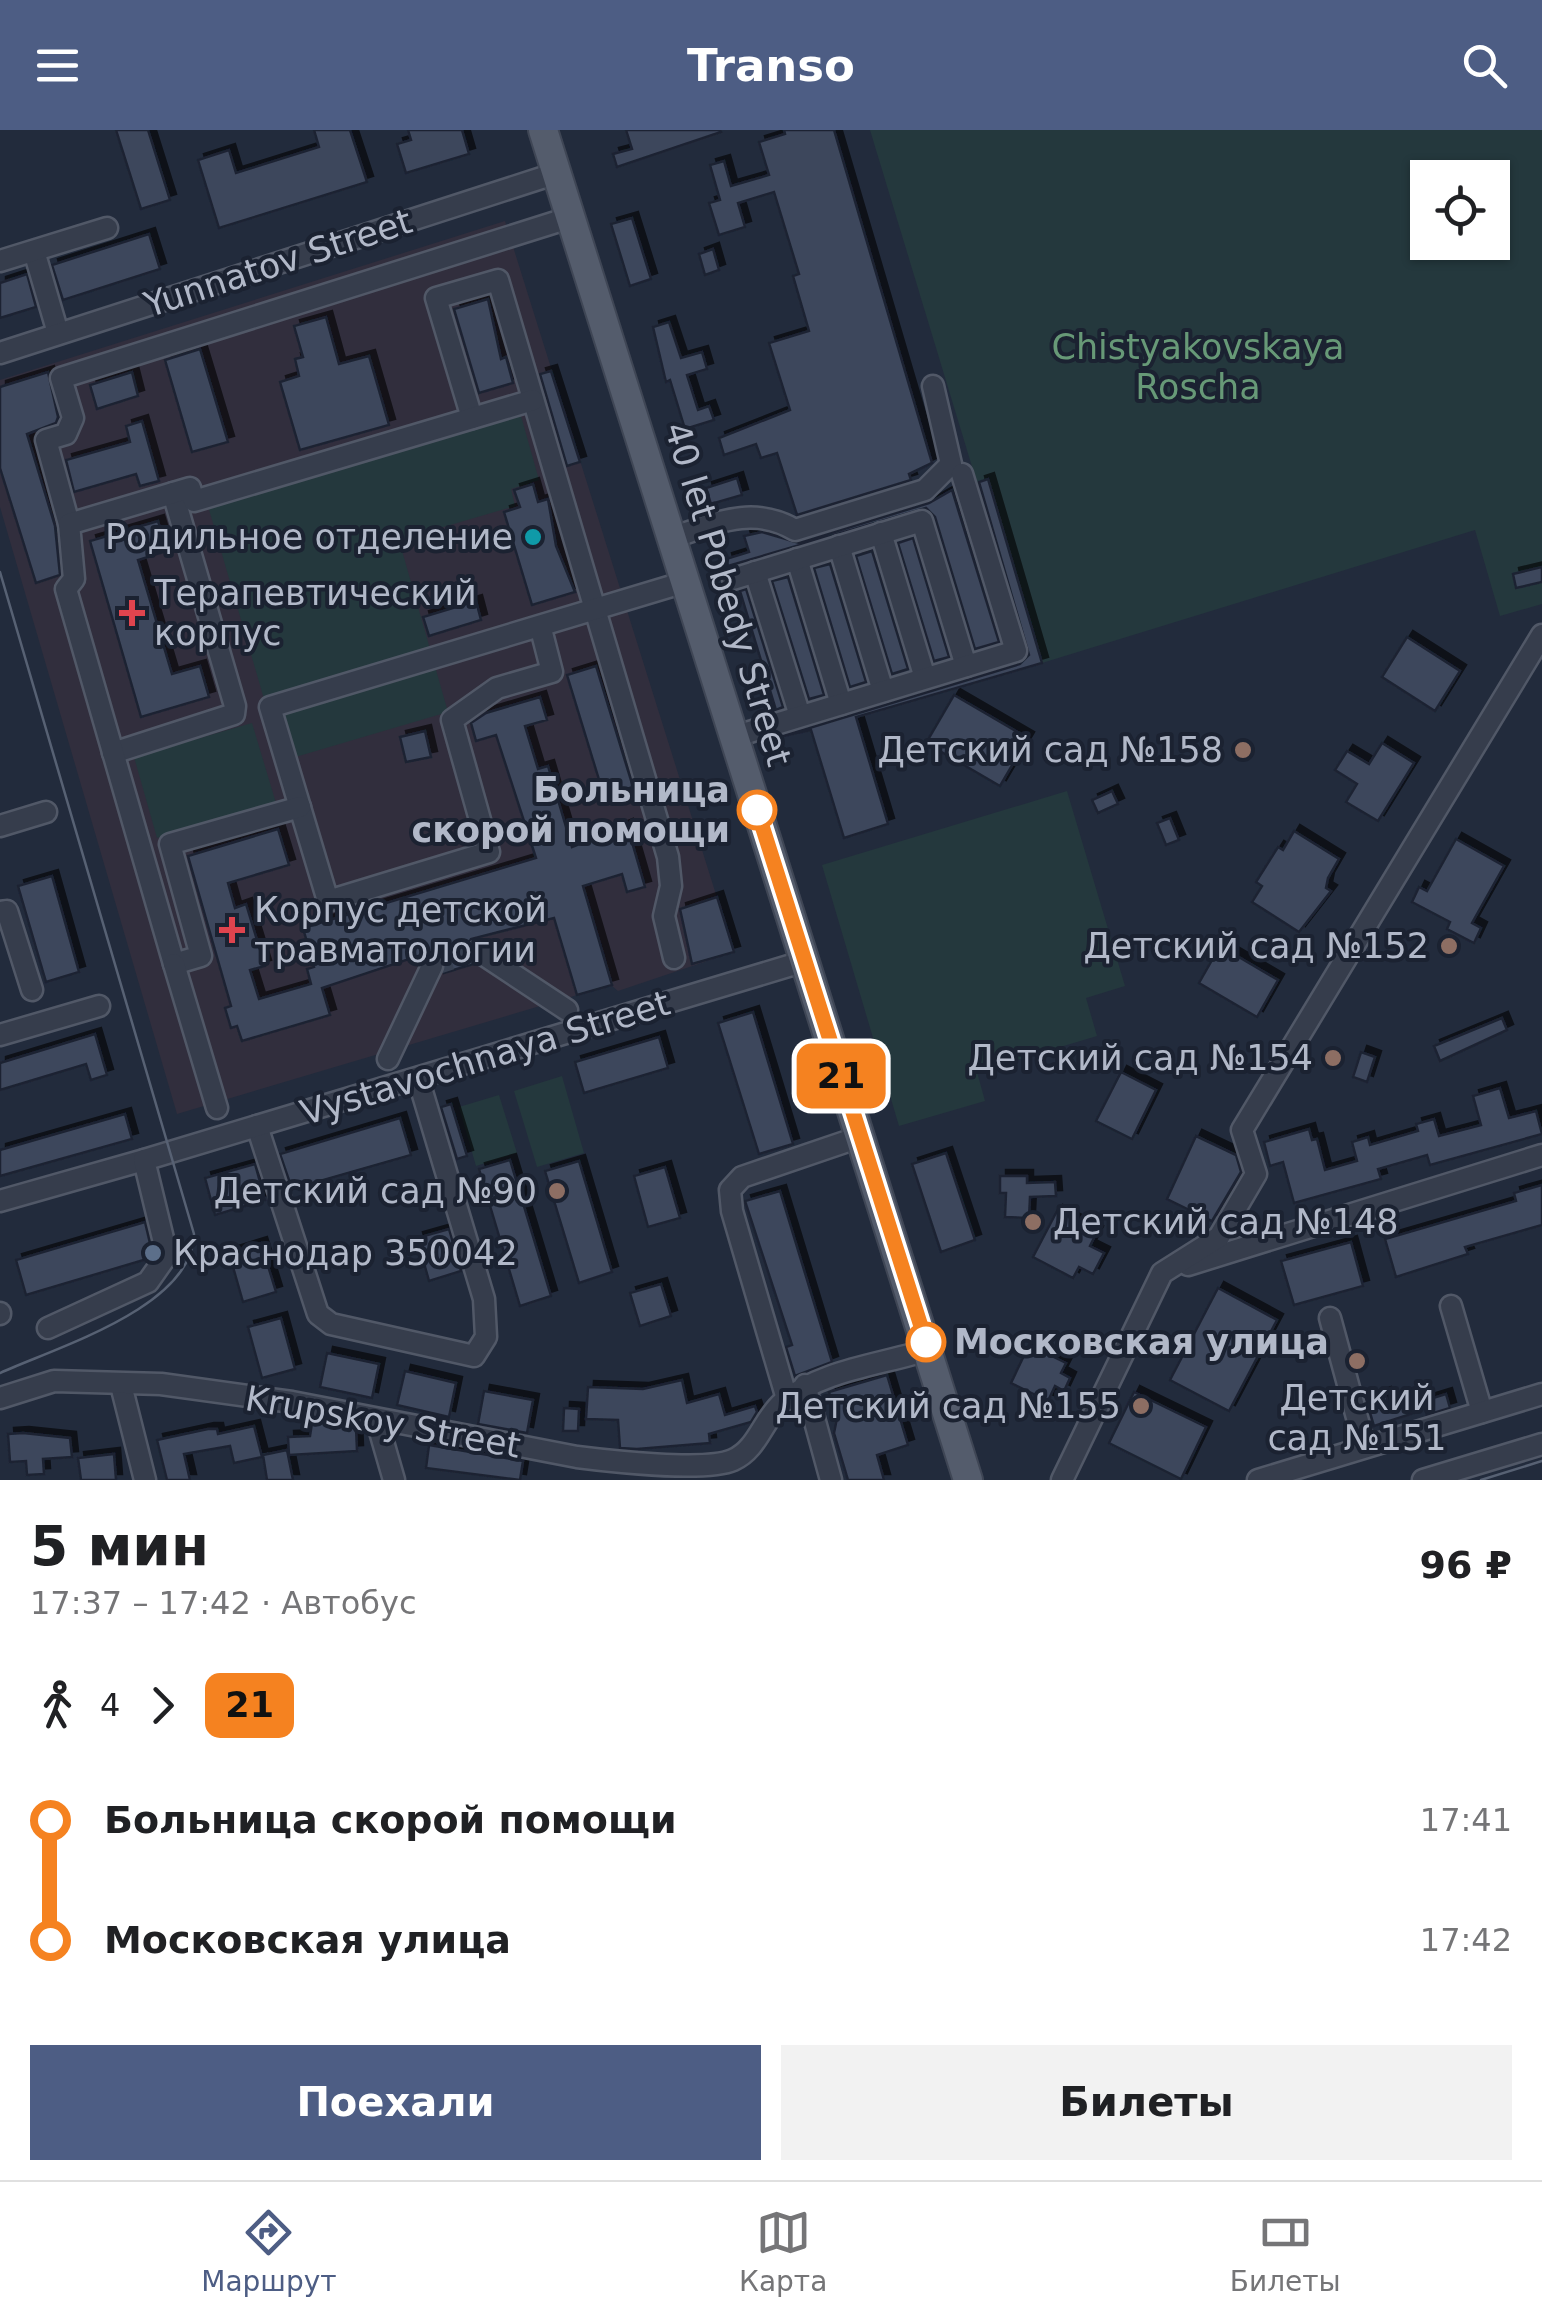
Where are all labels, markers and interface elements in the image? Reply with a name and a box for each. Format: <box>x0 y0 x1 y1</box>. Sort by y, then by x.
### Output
icon: menu <box>30 38 85 93</box>
icon: search <box>1457 38 1512 93</box>
text: Transo <box>687 39 855 92</box>
map controls <box>1410 160 1510 260</box>
button: locate <box>1410 160 1510 260</box>
street label: Yunnatov Street <box>138 201 417 325</box>
park label: Chistyakovskaya Roscha <box>1051 327 1345 407</box>
street label: 40 let Pobedy Street <box>657 417 799 771</box>
place label: Родильное отделение <box>105 517 513 557</box>
marker: Родильное отделение <box>522 526 544 548</box>
place label: Терапевтический корпус <box>153 573 477 653</box>
marker: Терапевтический корпус <box>119 600 145 626</box>
place label: Детский сад №158 <box>878 730 1223 770</box>
marker: Детский сад №158 <box>1232 739 1254 761</box>
place label: Больница скорой помощи <box>412 770 730 850</box>
marker: Больница скорой помощи <box>738 791 776 829</box>
place label: Корпус детской травматологии <box>254 890 547 970</box>
marker: Корпус детской травматологии <box>219 917 245 943</box>
place label: Детский сад №152 <box>1084 926 1429 966</box>
marker: Детский сад №152 <box>1438 935 1460 957</box>
street label: Vystavochnaya Street <box>296 983 674 1133</box>
place label: Детский сад №154 <box>968 1038 1313 1078</box>
line badge: 21 <box>796 1044 886 1108</box>
marker: Детский сад №154 <box>1322 1047 1344 1069</box>
text: 21 <box>817 1056 865 1096</box>
place label: Детский сад №90 <box>214 1171 537 1211</box>
marker: Детский сад №90 <box>546 1180 568 1202</box>
place label: Детский сад №148 <box>1053 1202 1399 1242</box>
marker: Детский сад №148 <box>1022 1211 1044 1233</box>
place label: Краснодар 350042 <box>173 1233 518 1273</box>
marker: Краснодар 350042 <box>142 1242 164 1264</box>
place label: Московская улица <box>954 1322 1329 1362</box>
marker: Московская улица <box>907 1323 945 1361</box>
marker: Детский сад №151 <box>1346 1350 1368 1372</box>
street label: Krupskoy Street <box>242 1378 524 1466</box>
place label: Детский сад №151 <box>1267 1378 1447 1458</box>
place label: Детский сад №155 <box>776 1386 1121 1426</box>
marker: Детский сад №155 <box>1130 1395 1152 1417</box>
text: 5 мин <box>30 1514 209 1578</box>
text: 96 ₽ <box>1419 1543 1512 1587</box>
text: 17:37 – 17:42 · Автобус <box>30 1584 417 1622</box>
icon: walk <box>30 1678 85 1733</box>
icon: forward <box>135 1678 190 1733</box>
text: 21 <box>225 1685 274 1725</box>
text: 4 <box>100 1686 120 1724</box>
text: Больница скорой помощи <box>104 1798 677 1842</box>
text: 17:41 <box>1420 1801 1512 1839</box>
text: Московская улица <box>104 1918 511 1962</box>
text: 17:42 <box>1420 1921 1512 1959</box>
button: Поехали <box>30 2045 761 2160</box>
button: Билеты <box>781 2045 1512 2160</box>
tab: Маршрут <box>201 2205 337 2298</box>
tab: Карта <box>739 2205 827 2298</box>
tab: Билеты <box>1230 2205 1341 2298</box>

